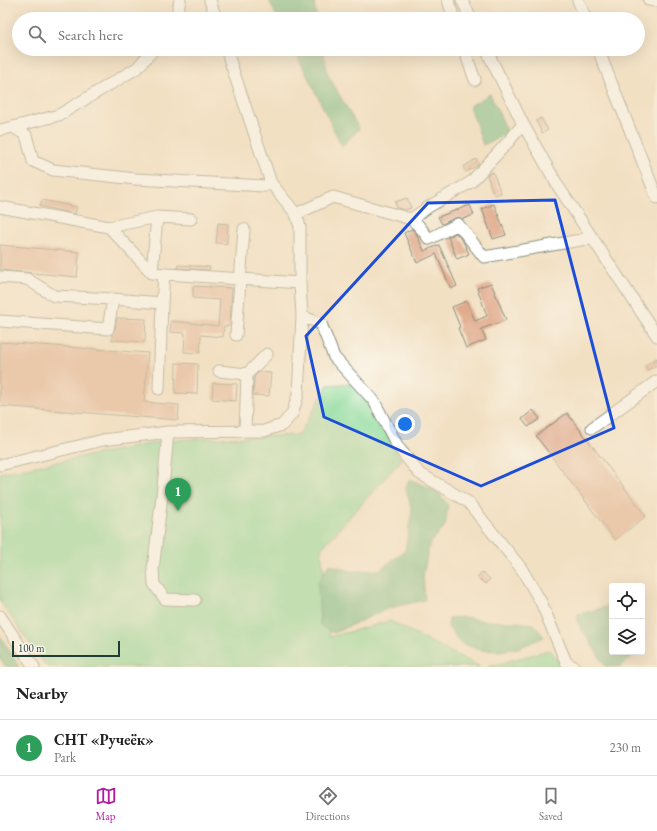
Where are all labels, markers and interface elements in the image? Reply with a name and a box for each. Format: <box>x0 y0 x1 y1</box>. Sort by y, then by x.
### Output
search box <box>12 12 645 56</box>
icon: search <box>26 23 48 45</box>
text: Search here <box>58 25 123 44</box>
your location <box>395 414 415 434</box>
pin: 1 <box>165 478 191 511</box>
map controls <box>609 583 645 655</box>
button: locate <box>609 583 645 619</box>
button: layers <box>609 619 645 655</box>
scale bar <box>12 639 120 658</box>
text: 100 m <box>18 641 45 655</box>
text: Nearby <box>16 682 68 704</box>
text: СНТ «Ручеёк» <box>54 730 154 749</box>
text: 1 <box>26 739 32 756</box>
text: 230 m <box>610 739 641 756</box>
text: Park <box>54 749 76 766</box>
tab: Map <box>95 785 117 823</box>
tab: Directions <box>306 785 350 823</box>
tab: Saved <box>539 785 562 823</box>

